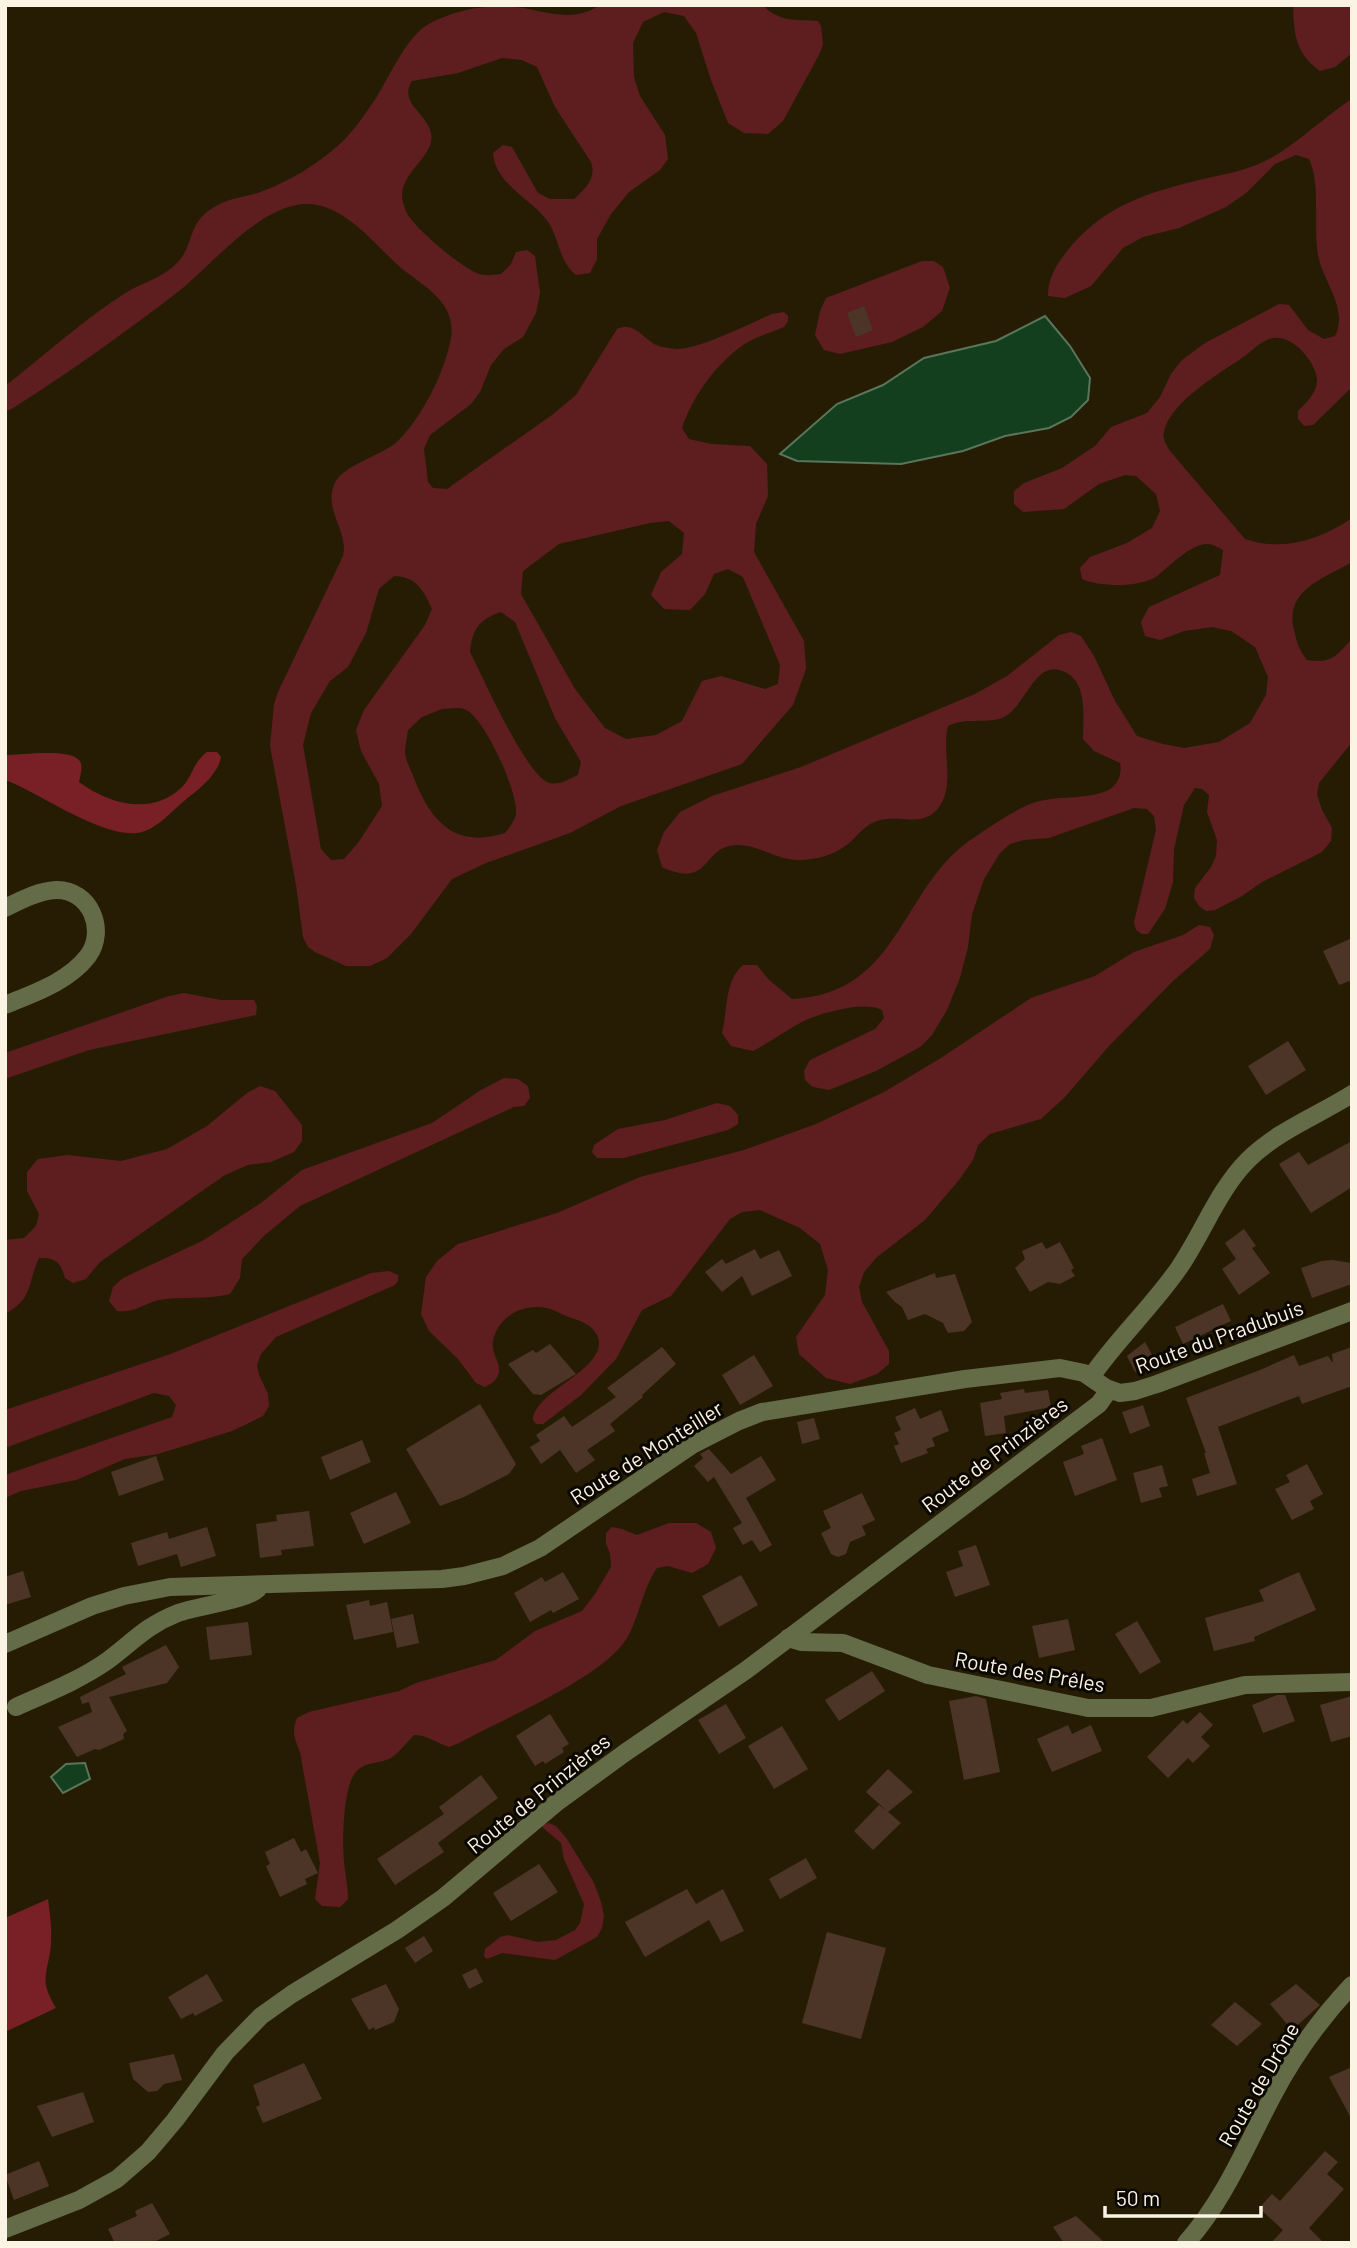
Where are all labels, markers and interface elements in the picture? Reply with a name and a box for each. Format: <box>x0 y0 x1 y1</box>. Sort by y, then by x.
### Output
street label: Route du Pradubuis <box>1132 1294 1306 1378</box>
street label: Route de Prinzières <box>916 1391 1072 1517</box>
street label: Route de Monteiller <box>565 1395 727 1509</box>
street label: Route des Prêles <box>953 1645 1107 1697</box>
street label: Route de Prinzières <box>462 1728 614 1858</box>
street label: Route de Drône <box>1212 2017 1304 2151</box>
scale bar <box>1105 2174 1261 2218</box>
text: 50 m <box>1116 2185 1160 2210</box>

